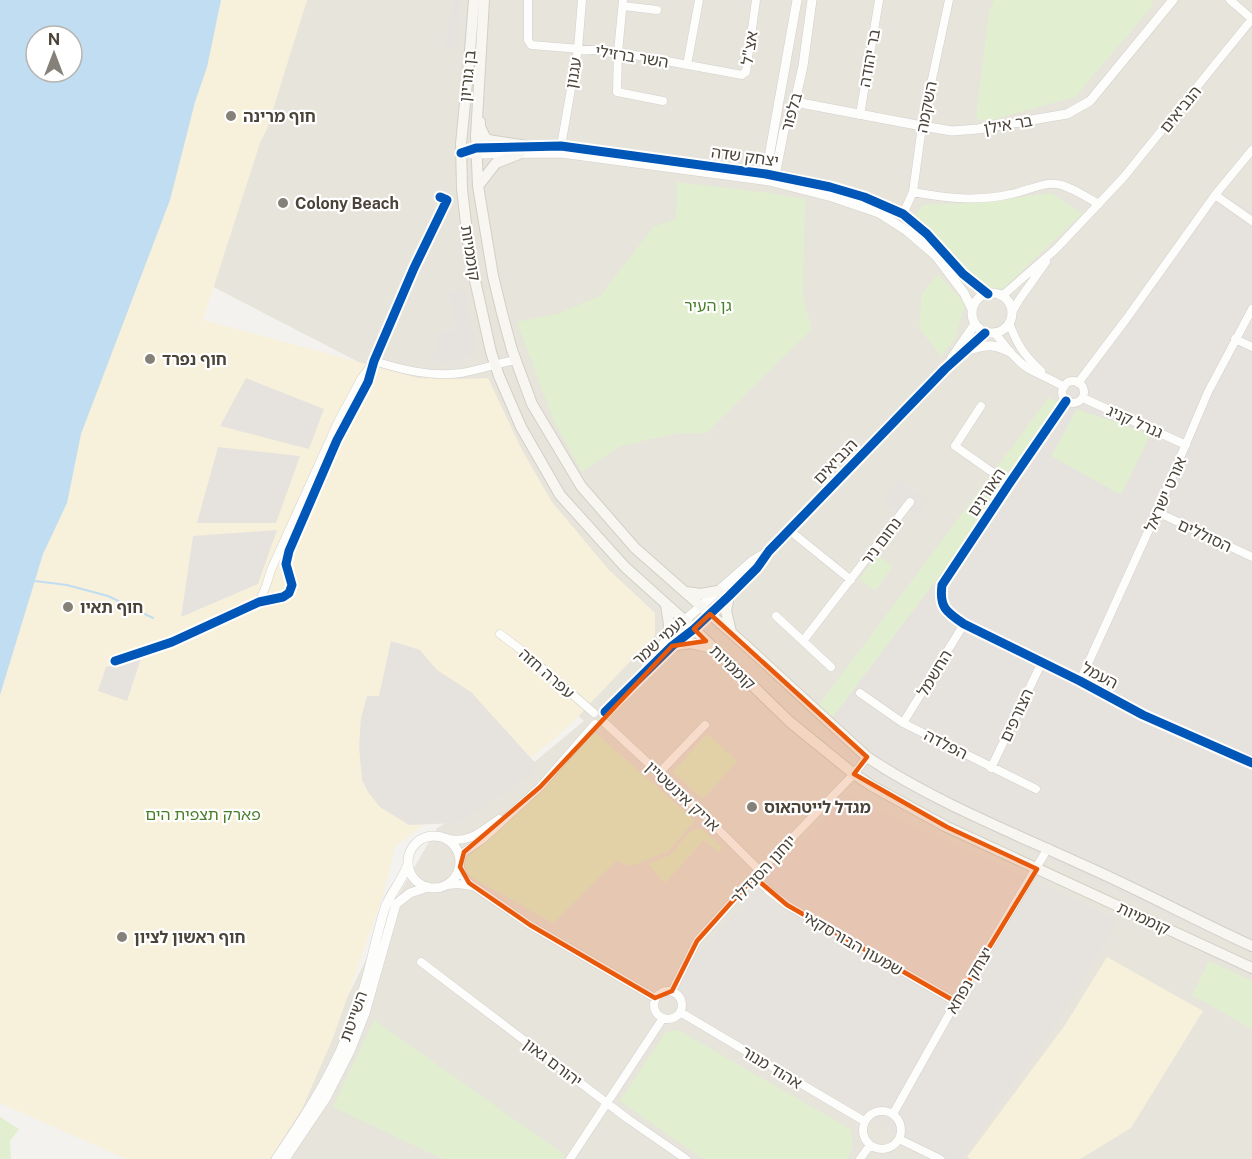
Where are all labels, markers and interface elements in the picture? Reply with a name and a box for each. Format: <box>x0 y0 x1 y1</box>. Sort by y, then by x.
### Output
north arrow <box>24 24 84 84</box>
street label: בר יהודה <box>855 28 884 89</box>
text: N <box>48 30 60 49</box>
street label: אצ"ל <box>737 30 762 66</box>
street label: השר ברזילי <box>594 41 670 72</box>
street label: בן גוריון <box>455 49 480 103</box>
street label: עגנון <box>561 56 586 90</box>
street label: השקמה <box>912 80 941 135</box>
street label: הנביאים <box>1156 82 1205 137</box>
street label: בלפור <box>777 90 806 134</box>
place label: חוף מרינה <box>243 107 316 126</box>
marker: חוף מרינה <box>224 109 238 123</box>
street label: בר אילן <box>982 111 1034 138</box>
street label: יצחק שדה <box>710 142 780 171</box>
place label: Colony Beach <box>295 194 399 213</box>
marker: Colony Beach <box>276 196 290 210</box>
street label: קוממיות <box>457 224 484 282</box>
park label: גן העיר <box>684 296 732 315</box>
place label: חוף נפרד <box>162 350 227 369</box>
marker: חוף נפרד <box>143 352 157 366</box>
street label: גנרל קניג <box>1104 401 1166 442</box>
street label: הנביאים <box>809 435 861 488</box>
street label: אורט ישראל <box>1141 454 1190 535</box>
street label: האורגים <box>963 465 1009 520</box>
street label: נחום ניר <box>857 514 905 569</box>
street label: הסוללים <box>1175 515 1235 556</box>
place label: חוף תאיו <box>80 598 143 617</box>
marker: חוף תאיו <box>61 600 75 614</box>
street label: נעמי שמר <box>629 611 690 669</box>
street label: קוממיות <box>706 641 759 694</box>
street label: עפרה חזה <box>515 644 578 703</box>
street label: החשמל <box>913 646 956 700</box>
street label: העמל <box>1078 658 1121 693</box>
street label: הצורפים <box>996 686 1037 745</box>
street label: הפלדה <box>921 725 971 763</box>
street label: אריק אינשטיין <box>642 757 724 835</box>
place label: מגדל לייטהאוס <box>764 798 871 817</box>
marker: מגדל לייטהאוס <box>745 800 759 814</box>
park label: פארק תצפית הים <box>145 805 261 824</box>
street label: יוחנן הסנדלר <box>727 831 800 908</box>
street label: קוממיות <box>1114 898 1173 939</box>
street label: שמעון הבורסקאי <box>799 907 906 980</box>
place label: חוף ראשון לציון <box>134 928 245 947</box>
marker: חוף ראשון לציון <box>115 930 129 944</box>
street label: יצחק נפחא <box>942 943 997 1017</box>
street label: השייטת <box>336 988 371 1044</box>
street label: יהורם גאון <box>520 1034 586 1091</box>
street label: אהוד מנור <box>738 1042 805 1093</box>

